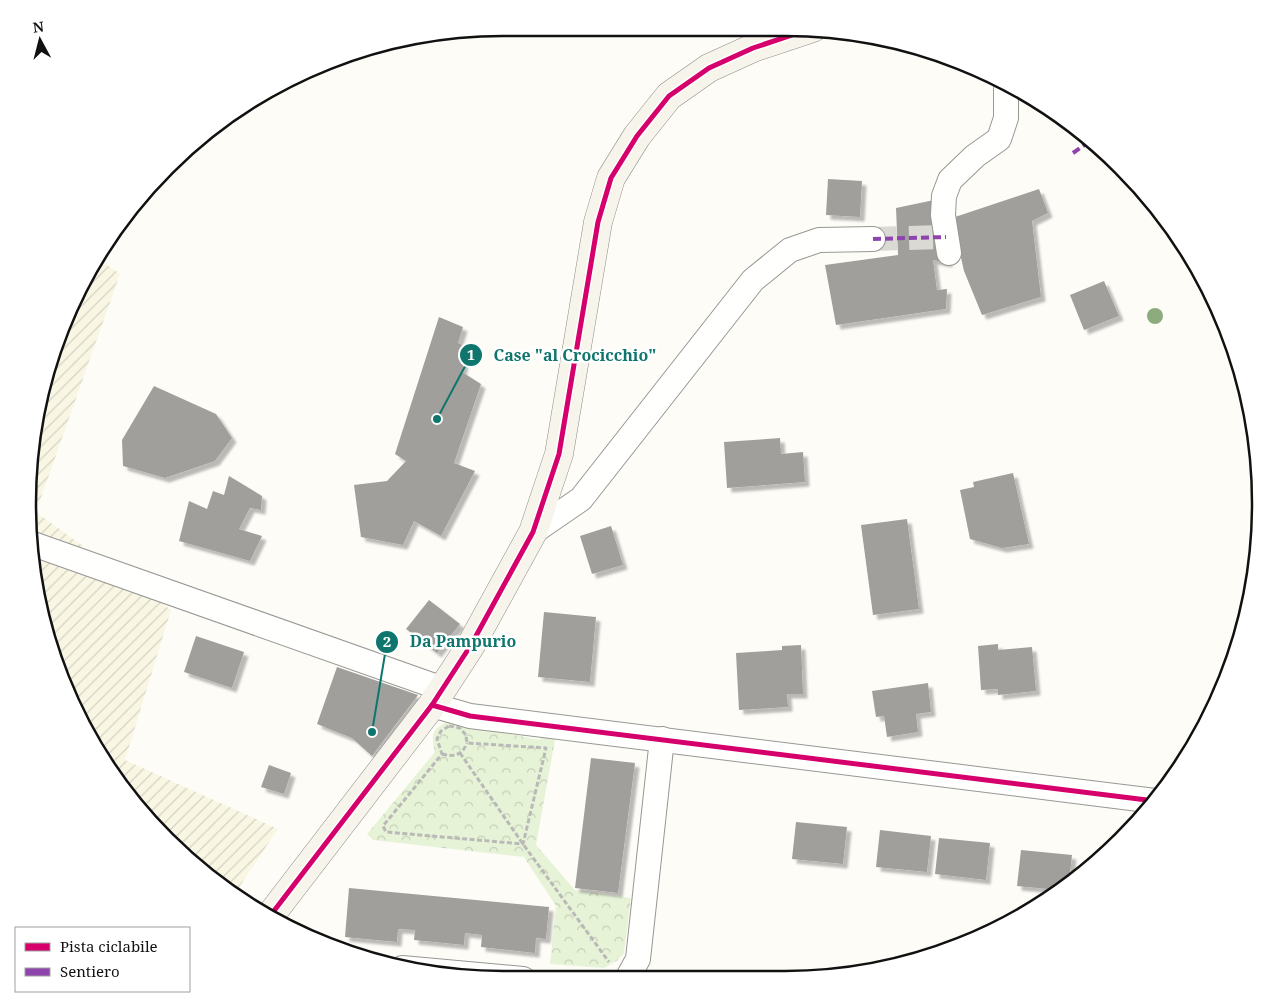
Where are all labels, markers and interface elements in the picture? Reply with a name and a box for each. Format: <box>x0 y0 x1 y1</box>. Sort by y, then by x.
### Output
north arrow <box>15 15 65 65</box>
text: N <box>32 16 45 37</box>
callout: Case "al Crocicchio" <box>458 340 666 371</box>
text: 1 <box>467 344 475 364</box>
text: Case "al Crocicchio" <box>494 344 656 366</box>
callout: Da Pampurio <box>375 626 526 657</box>
text: Da Pampurio <box>410 630 516 652</box>
text: 2 <box>383 631 391 651</box>
legend <box>15 927 190 992</box>
text: Pista ciclabile <box>60 936 158 956</box>
text: Sentiero <box>60 961 120 981</box>

